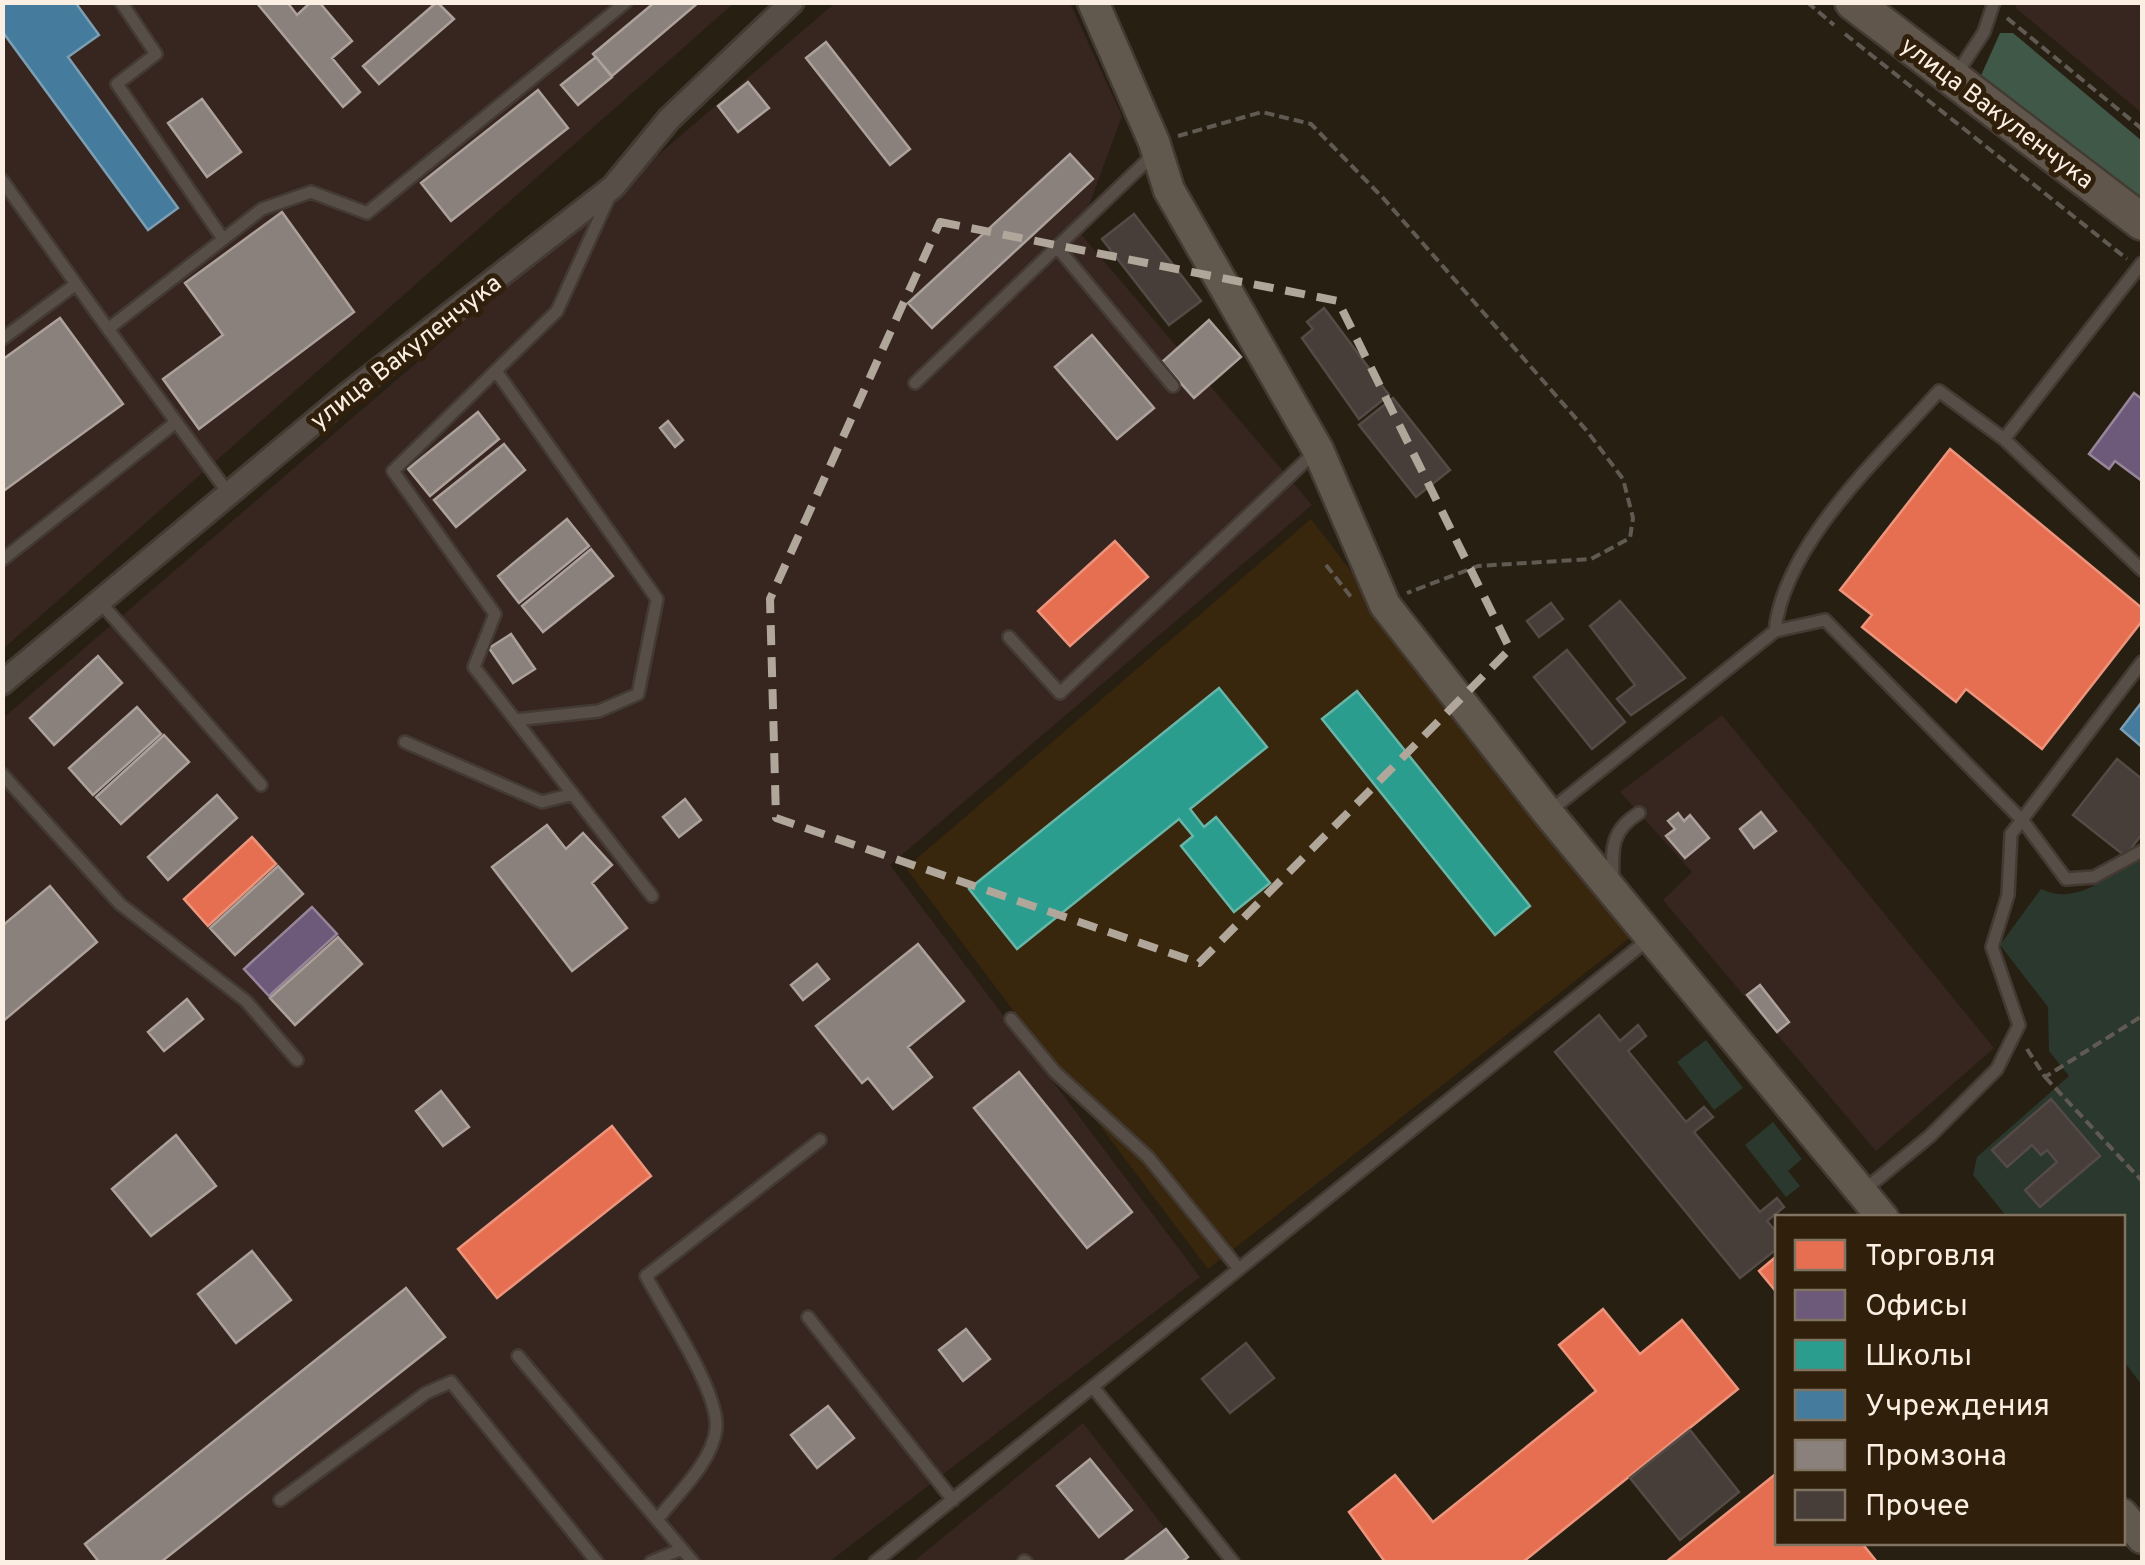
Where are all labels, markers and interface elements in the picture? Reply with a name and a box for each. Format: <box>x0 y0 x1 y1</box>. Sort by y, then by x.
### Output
street label: улица Вакуленчука <box>1893 31 2099 198</box>
street label: улица Вакуленчука <box>305 269 509 438</box>
legend <box>1775 1215 2125 1545</box>
text: Торговля <box>1865 1239 1996 1276</box>
text: Офисы <box>1865 1289 1968 1326</box>
text: Школы <box>1865 1339 1972 1376</box>
text: Учреждения <box>1865 1389 2050 1426</box>
text: Промзона <box>1865 1439 2007 1476</box>
text: Прочее <box>1865 1489 1970 1526</box>

